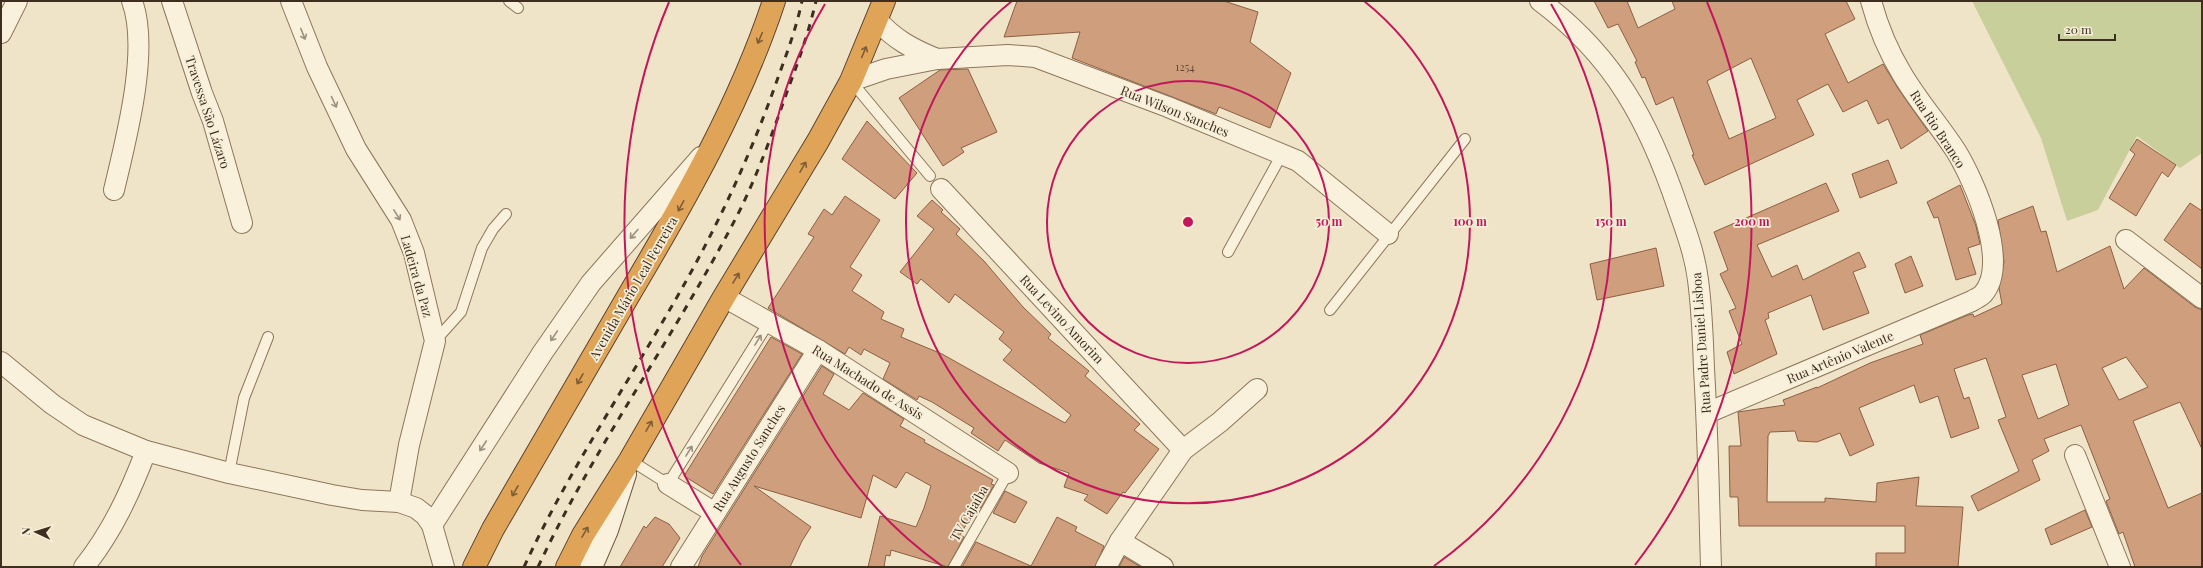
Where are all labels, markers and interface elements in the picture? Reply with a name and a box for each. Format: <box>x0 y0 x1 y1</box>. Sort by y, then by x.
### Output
scale bar <box>2059 16 2115 42</box>
text: 20 m <box>2065 21 2092 37</box>
one-way arrow <box>300 28 308 40</box>
one-way arrow <box>756 31 763 43</box>
one-way arrow <box>860 46 868 58</box>
street label: Travessa São Lázaro <box>182 53 235 170</box>
house number: 1254 <box>1175 59 1195 74</box>
street label: Rua Wilson Sanches <box>1118 81 1232 140</box>
street label: Rua Rio Branco <box>1907 87 1970 171</box>
one-way arrow <box>331 96 338 108</box>
one-way arrow <box>800 161 808 173</box>
one-way arrow <box>677 200 684 212</box>
one-way arrow <box>394 209 402 221</box>
street label: Avenida Mário Leal Ferreira <box>584 213 681 363</box>
text: 50 m <box>1316 213 1343 229</box>
text: 100 m <box>1453 213 1487 229</box>
text: 150 m <box>1595 213 1627 229</box>
text: 200 m <box>1734 213 1770 229</box>
centre of rings <box>1181 215 1195 229</box>
one-way arrow <box>629 229 638 240</box>
street label: Ladeira da Paz <box>398 233 437 319</box>
street label: Rua Levino Amorim <box>1017 271 1108 367</box>
street label: Rua Padre Daniel Lisboa <box>1687 271 1714 414</box>
one-way arrow <box>732 273 740 284</box>
street label: Rua Artênio Valente <box>1784 326 1896 387</box>
one-way arrow <box>550 331 558 342</box>
one-way arrow <box>754 334 762 346</box>
street label: Rua Machado de Assis <box>809 340 927 423</box>
one-way arrow <box>576 373 584 385</box>
street label: Rua Augusto Sanches <box>709 401 789 515</box>
one-way arrow <box>646 421 654 433</box>
one-way arrow <box>479 440 487 452</box>
one-way arrow <box>685 446 693 457</box>
street label: TV Cajaíba <box>946 481 992 544</box>
one-way arrow <box>510 485 518 497</box>
north arrow <box>16 512 56 552</box>
one-way arrow <box>581 526 589 538</box>
text: N <box>18 527 33 536</box>

